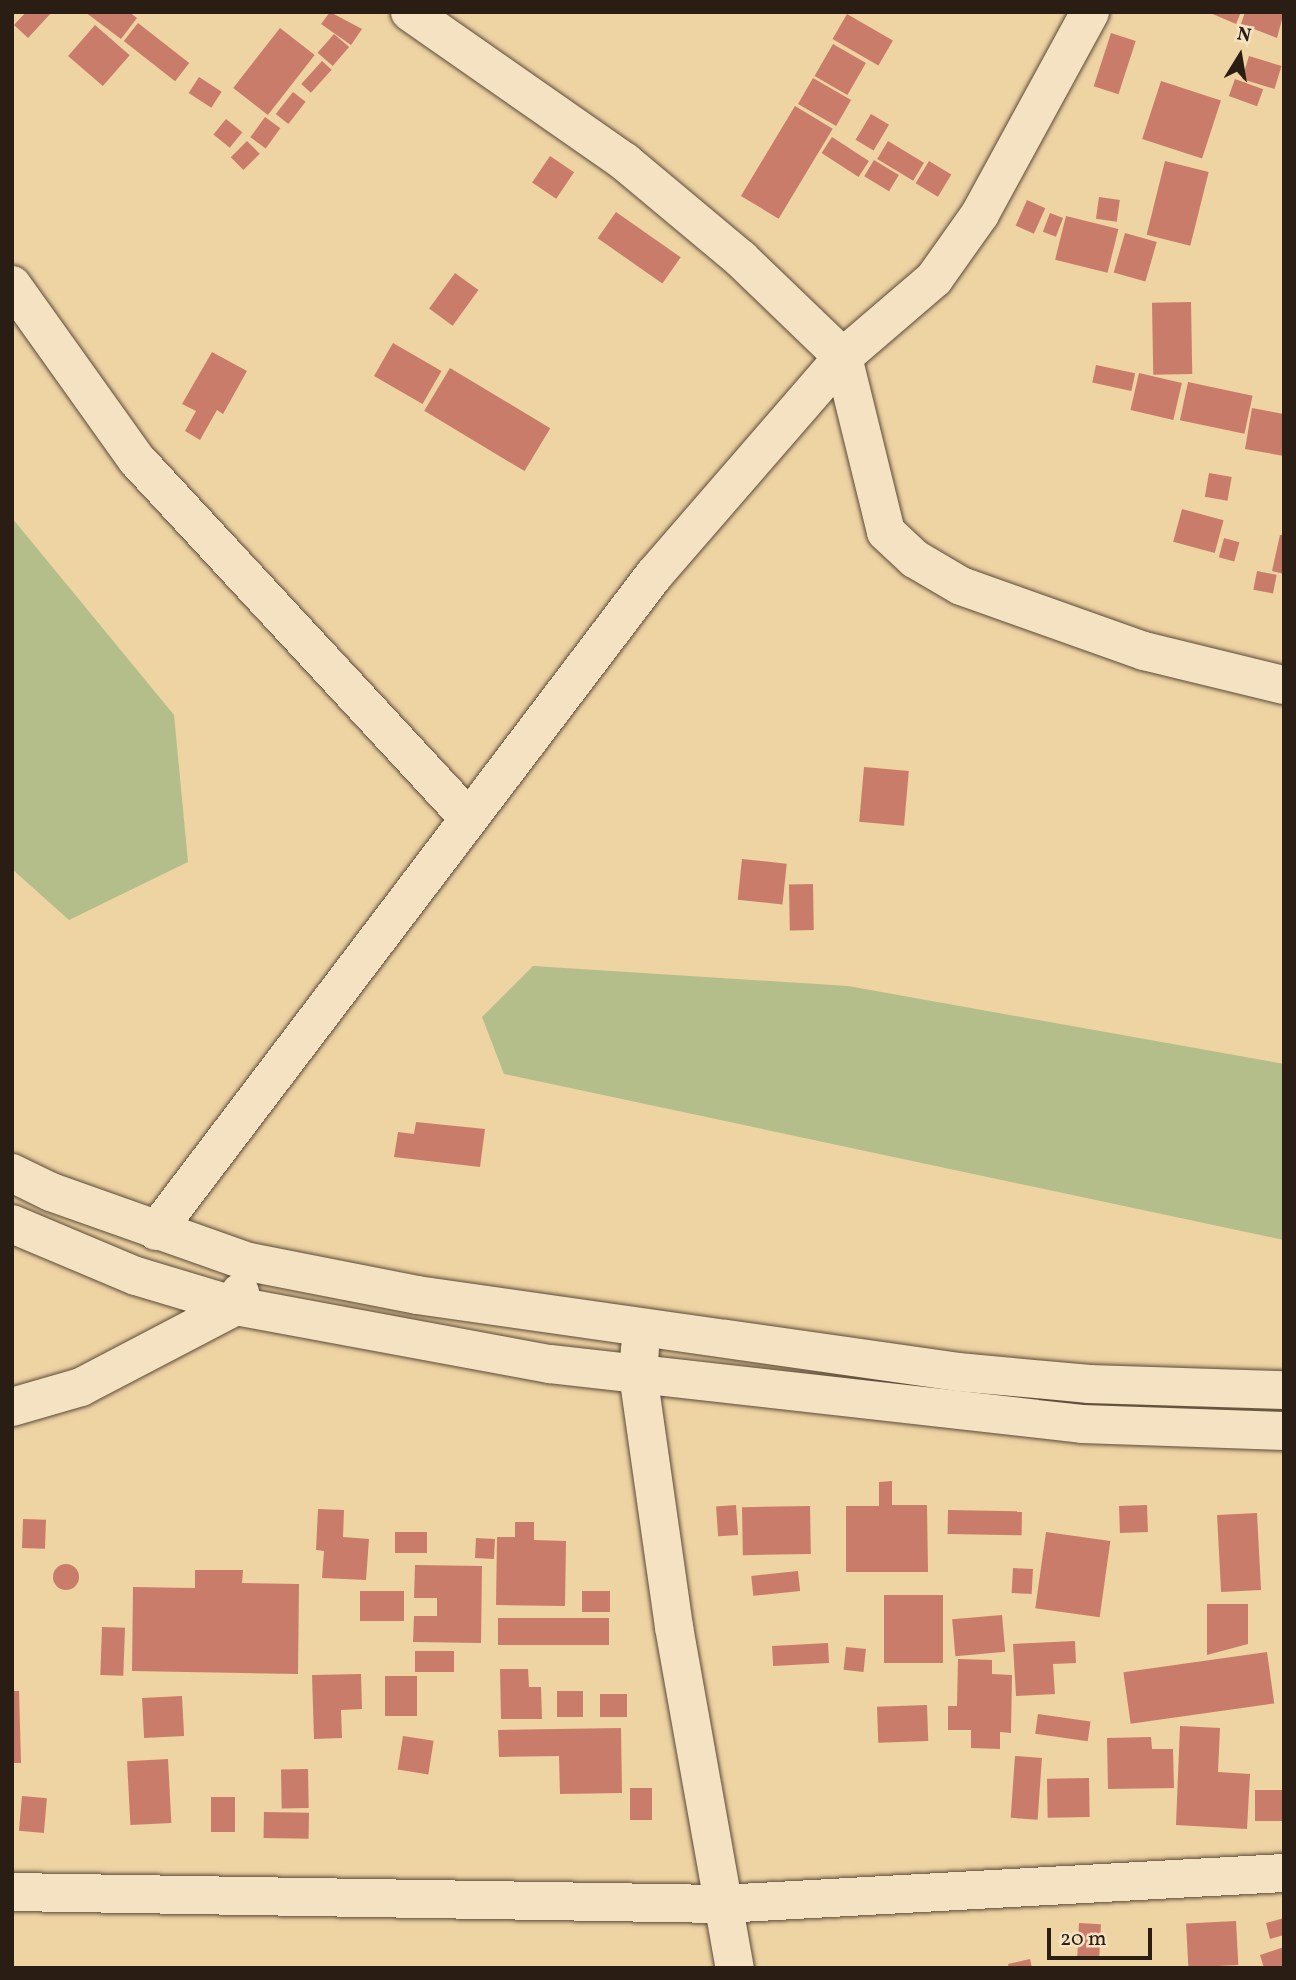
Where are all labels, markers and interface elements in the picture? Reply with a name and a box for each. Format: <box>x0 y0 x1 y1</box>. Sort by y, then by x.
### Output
north arrow <box>1205 21 1275 91</box>
text: N <box>1235 21 1253 49</box>
scale bar <box>1051 1913 1156 1957</box>
text: 20 m <box>1060 1925 1106 1954</box>

